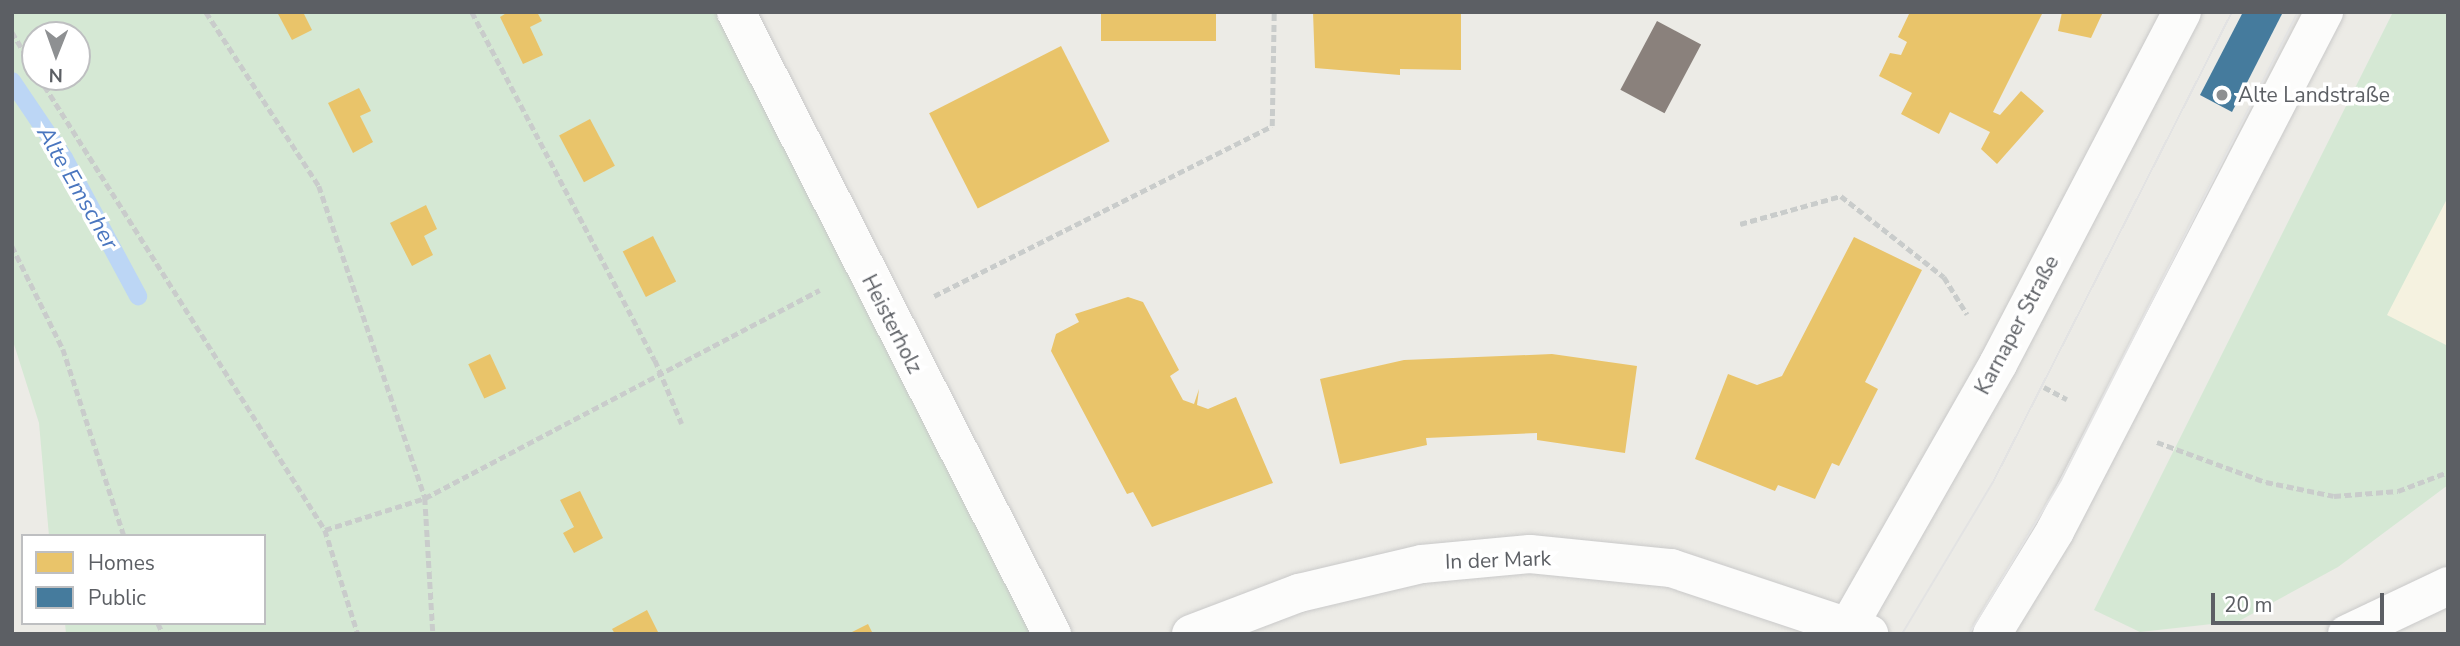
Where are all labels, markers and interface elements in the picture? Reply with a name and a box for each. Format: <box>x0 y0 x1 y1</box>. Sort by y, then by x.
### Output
north arrow <box>21 21 91 91</box>
text: N <box>48 62 63 88</box>
place label: Alte Landstraße <box>2238 82 2390 108</box>
marker: Alte Landstraße <box>2212 85 2232 105</box>
water label: Alte Emscher <box>31 121 123 255</box>
street label: Karnaper Straße <box>1970 251 2064 399</box>
street label: Heisterholz <box>856 270 928 378</box>
legend <box>21 534 266 625</box>
street label: In der Mark <box>1445 546 1551 574</box>
text: Homes <box>88 549 155 577</box>
scale bar <box>2215 580 2388 624</box>
text: Public <box>88 584 146 612</box>
text: 20 m <box>2224 591 2273 619</box>

